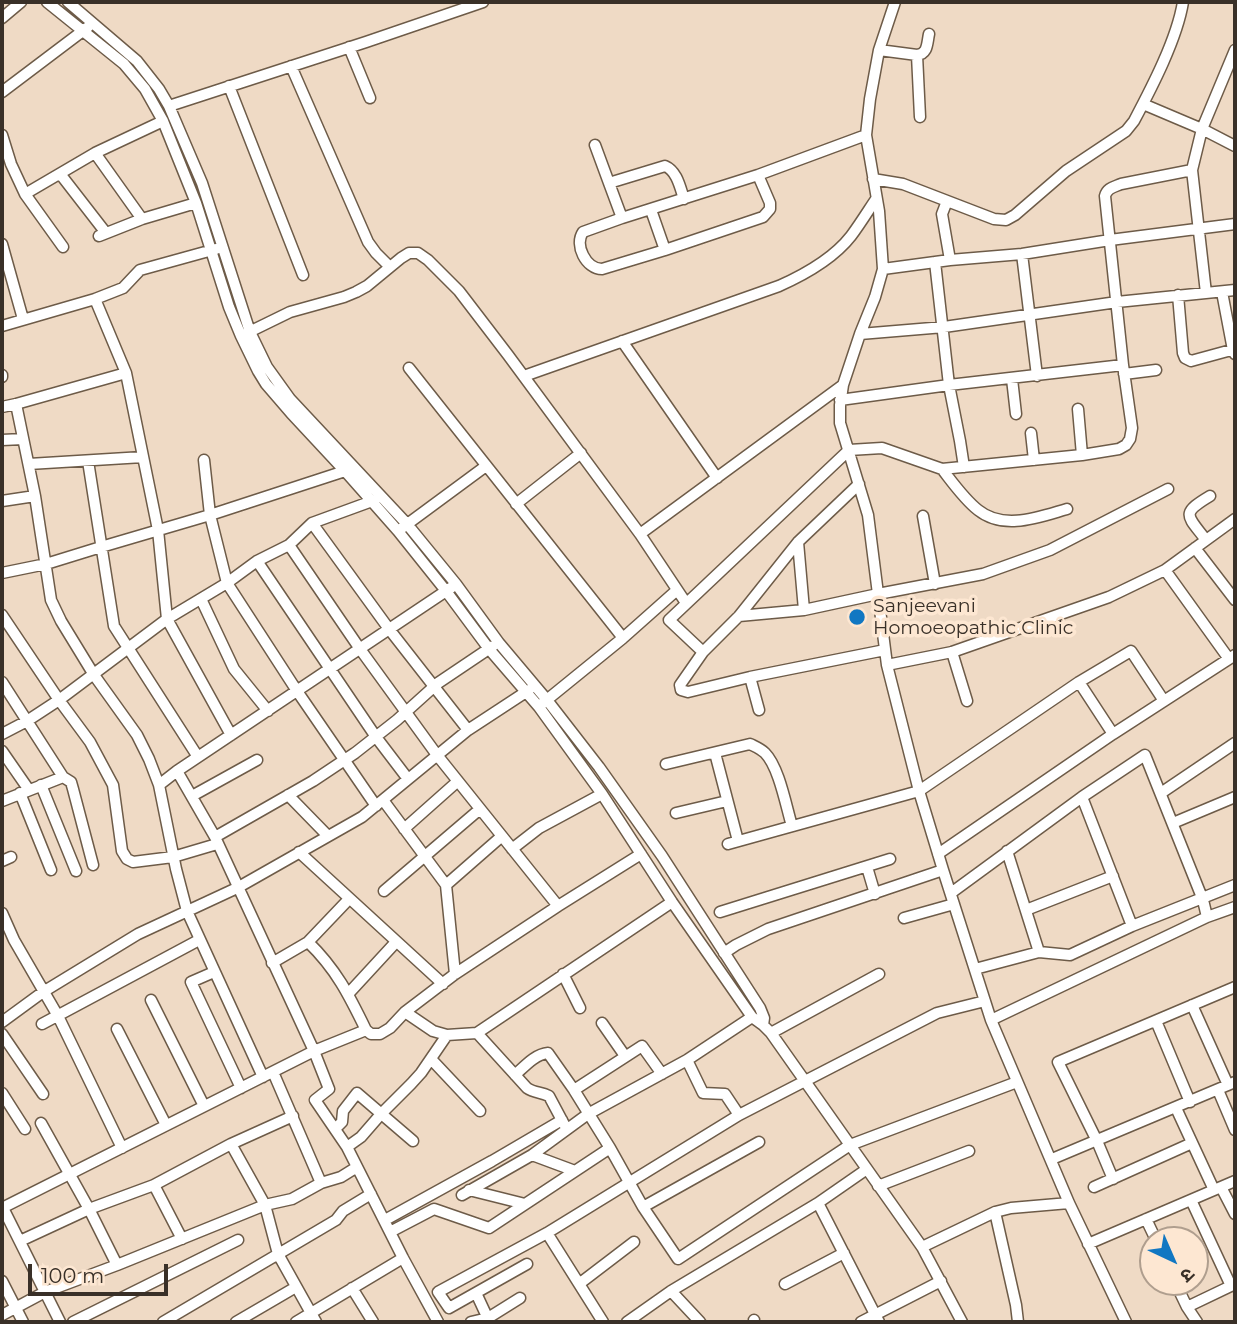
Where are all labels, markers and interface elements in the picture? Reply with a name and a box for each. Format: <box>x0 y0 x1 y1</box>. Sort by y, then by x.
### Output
place label: Sanjeevani Homoeopathic Clinic <box>873 595 1074 639</box>
marker: Sanjeevani Homoeopathic Clinic <box>847 607 867 627</box>
north arrow <box>1139 1226 1209 1296</box>
scale bar <box>32 1250 172 1294</box>
text: 100 m <box>41 1263 104 1288</box>
text: उ <box>1176 1263 1200 1287</box>

